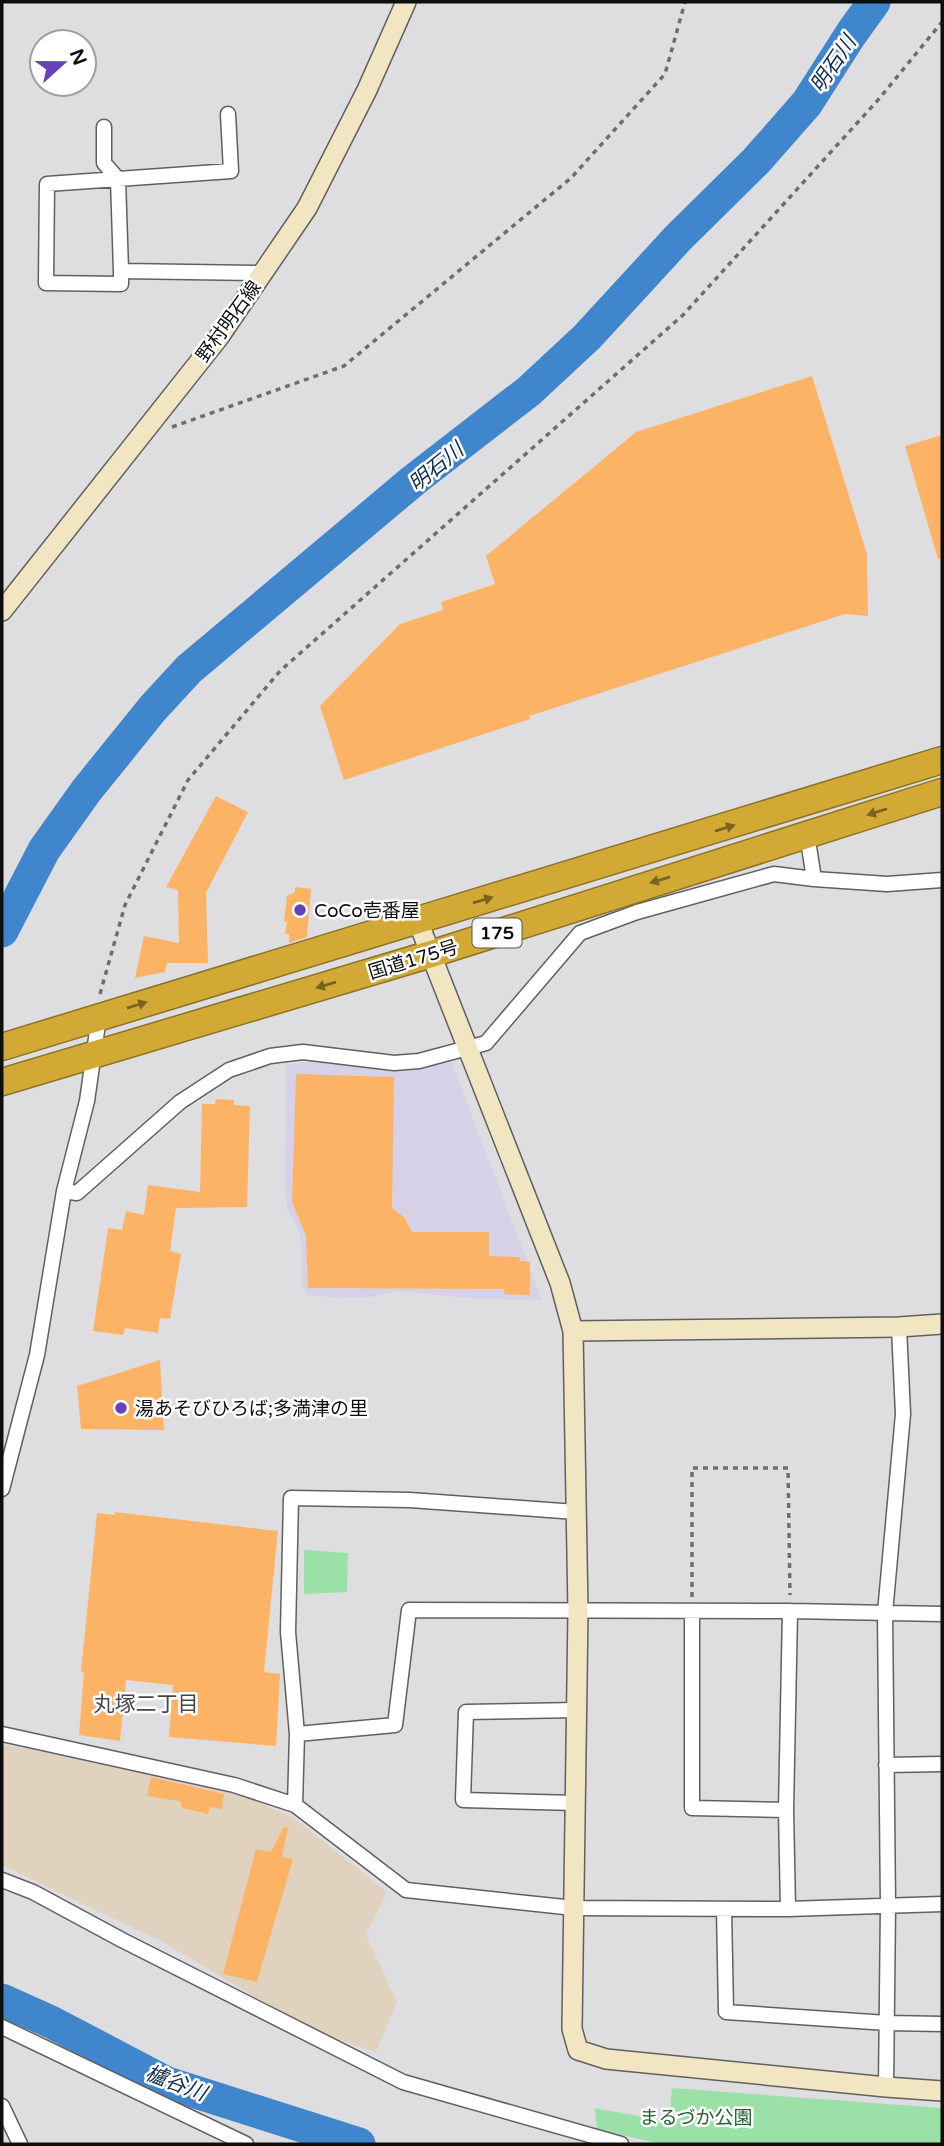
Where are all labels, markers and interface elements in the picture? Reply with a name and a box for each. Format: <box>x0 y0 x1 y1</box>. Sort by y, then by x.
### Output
north arrow <box>28 28 98 98</box>
water label: 明石川 <box>805 30 863 97</box>
text: N <box>65 46 91 68</box>
street label: 野村明石線 <box>192 277 266 366</box>
water label: 明石川 <box>404 437 470 497</box>
one-way arrow <box>867 807 888 818</box>
one-way arrow <box>714 822 735 833</box>
one-way arrow <box>649 876 670 886</box>
one-way arrow <box>473 894 494 904</box>
place label: CoCo壱番屋 <box>314 900 420 922</box>
marker: CoCo壱番屋 <box>292 902 308 918</box>
road number: 175 <box>472 918 522 948</box>
street label: 国道175号 <box>366 936 461 984</box>
one-way arrow <box>315 981 336 991</box>
one-way arrow <box>127 1000 148 1010</box>
place label: 湯あそびひろば;多満津の里 <box>135 1398 368 1420</box>
marker: 湯あそびひろば;多満津の里 <box>113 1400 129 1416</box>
district label: 丸塚二丁目 <box>94 1692 199 1717</box>
water label: 櫨谷川 <box>142 2061 212 2107</box>
park label: まるづか公園 <box>639 2107 753 2129</box>

